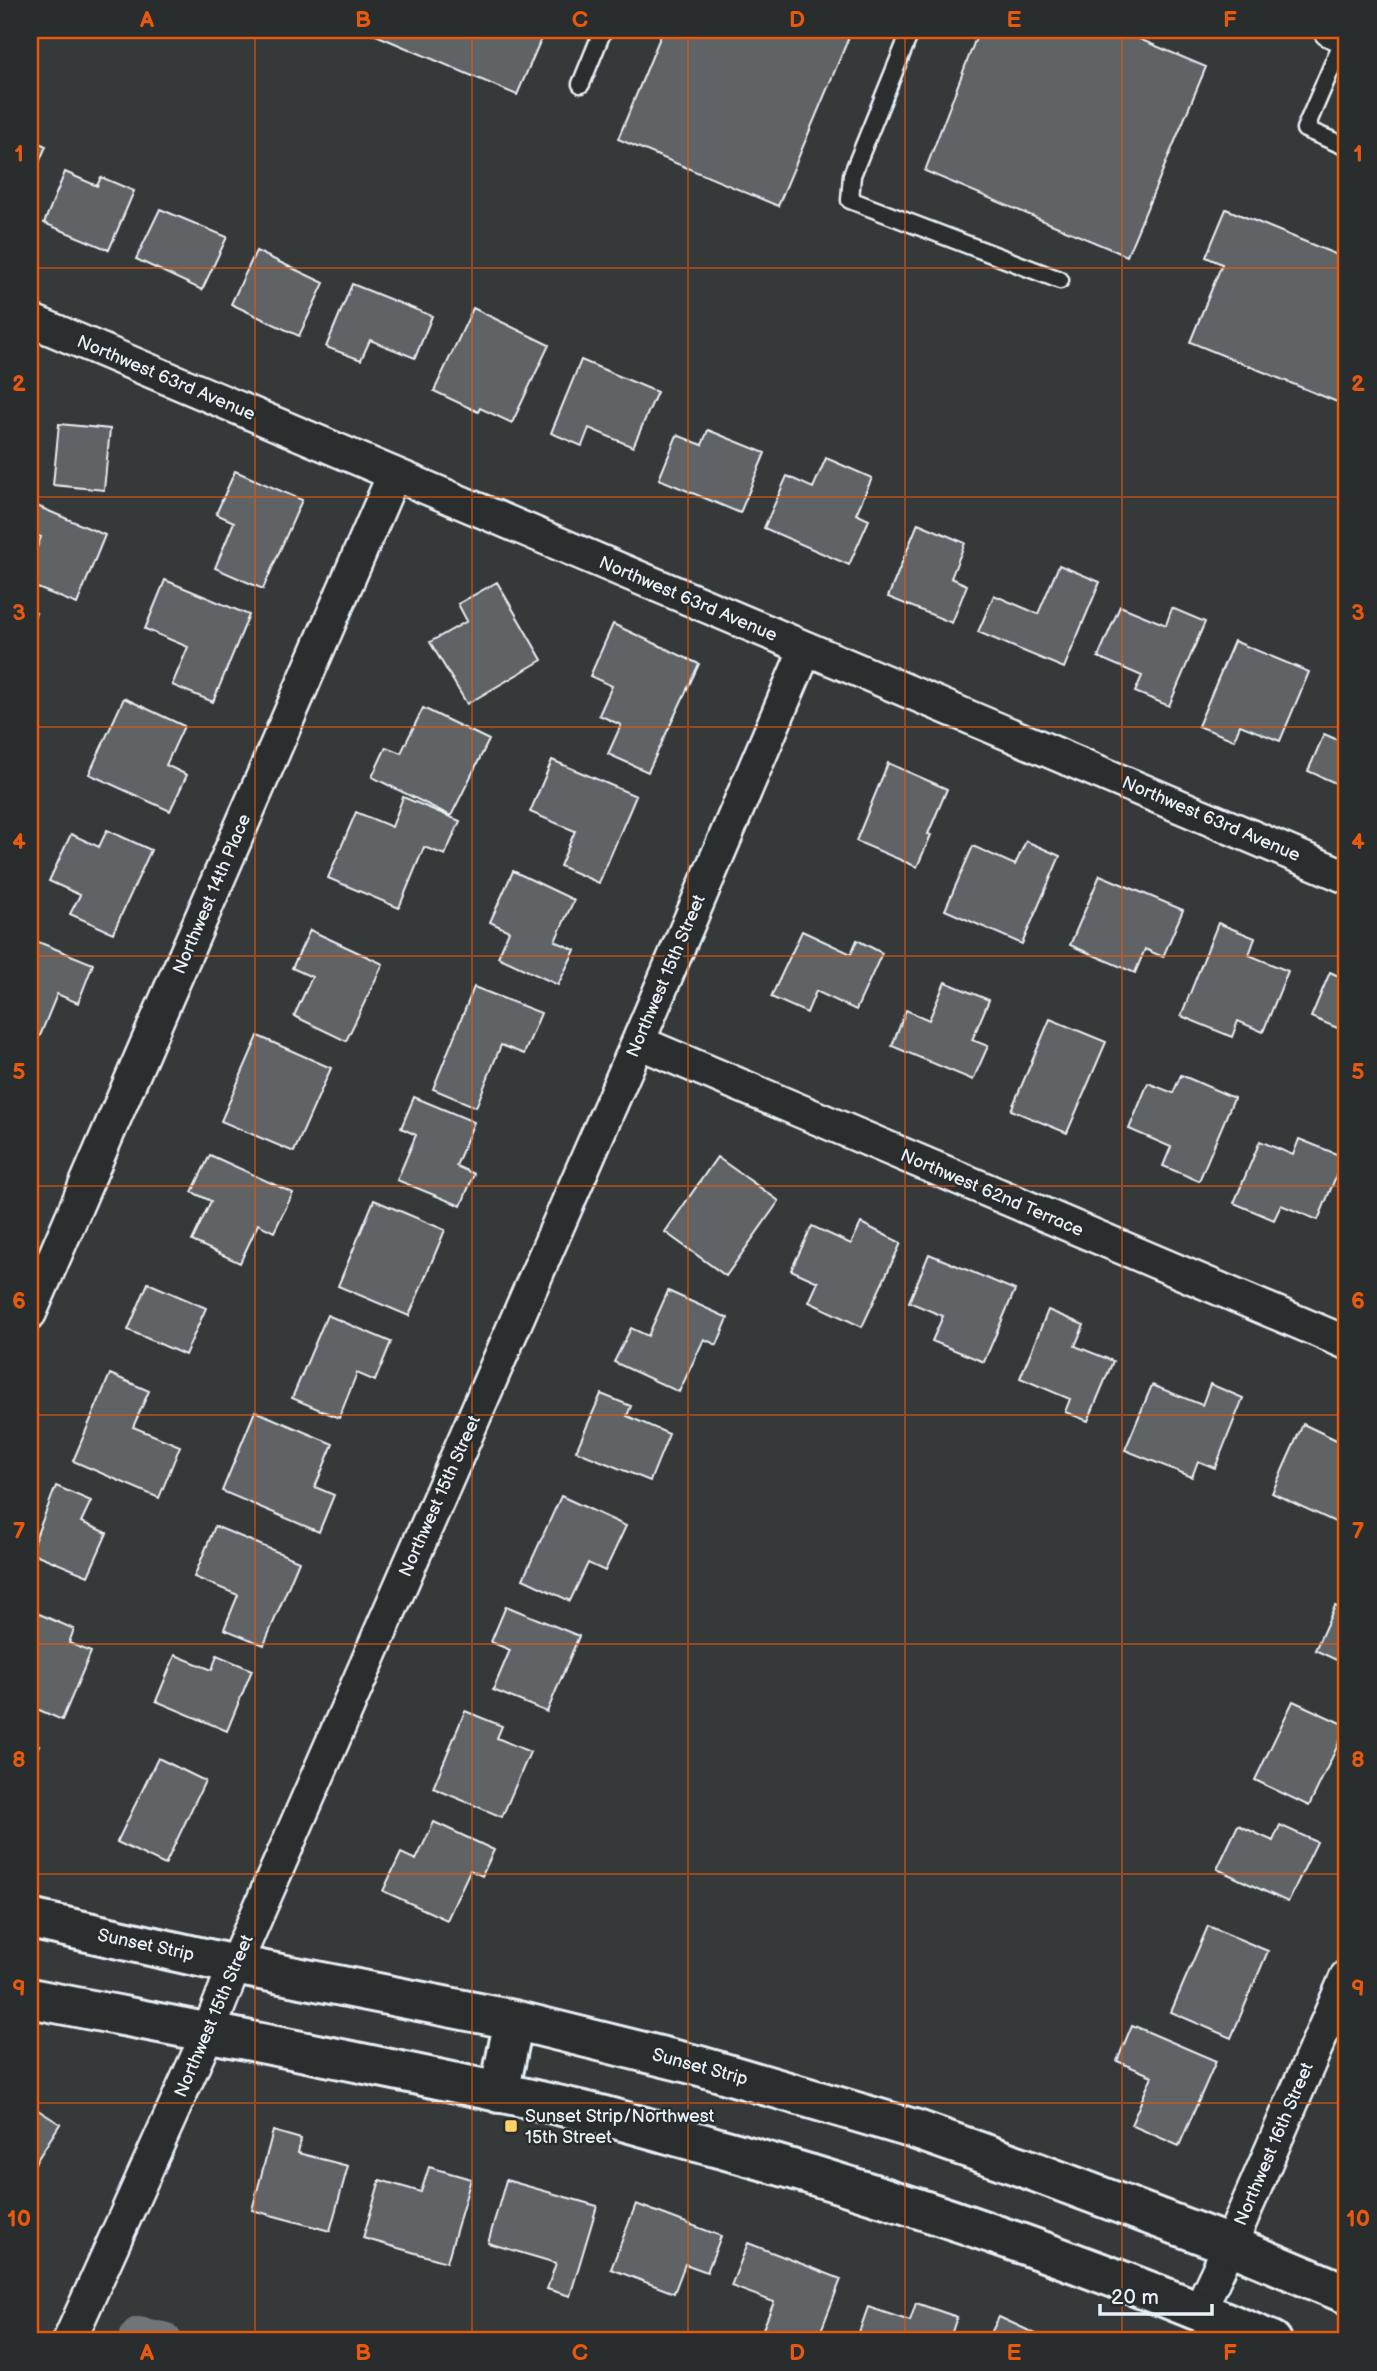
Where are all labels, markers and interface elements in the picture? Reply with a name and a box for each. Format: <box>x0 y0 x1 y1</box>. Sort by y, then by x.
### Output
text: A <box>139 6 155 34</box>
text: B <box>355 6 371 34</box>
text: C <box>572 6 588 34</box>
text: D <box>789 6 805 34</box>
text: E <box>1007 6 1022 34</box>
text: F <box>1223 6 1237 34</box>
text: 1 <box>14 140 24 168</box>
text: 1 <box>1353 140 1363 168</box>
street label: Northwest 63rd Avenue <box>74 331 259 425</box>
text: 2 <box>12 370 26 398</box>
text: 2 <box>1351 370 1365 398</box>
street label: Northwest 63rd Avenue <box>596 552 781 646</box>
text: 3 <box>12 599 26 627</box>
text: 3 <box>1351 599 1365 627</box>
street label: Northwest 63rd Avenue <box>1119 772 1304 866</box>
street label: Northwest 14th Place <box>169 811 255 977</box>
text: 4 <box>12 828 26 856</box>
text: 4 <box>1351 828 1365 856</box>
street label: Northwest 15th Street <box>622 891 710 1060</box>
text: 5 <box>12 1058 26 1086</box>
text: 5 <box>1351 1058 1365 1086</box>
street label: Northwest 62nd Terrace <box>897 1145 1087 1241</box>
text: 6 <box>12 1287 26 1315</box>
text: 6 <box>1351 1287 1365 1315</box>
street label: Northwest 15th Street <box>395 1412 485 1580</box>
text: 7 <box>13 1517 26 1545</box>
text: 7 <box>1352 1517 1365 1545</box>
text: 8 <box>12 1746 26 1774</box>
text: 8 <box>1351 1746 1365 1774</box>
street label: Sunset Strip <box>96 1925 196 1965</box>
street label: Northwest 15th Street <box>170 1931 258 2100</box>
text: 9 <box>12 1975 26 2003</box>
text: 9 <box>1351 1975 1365 2003</box>
street label: Sunset Strip <box>650 2044 750 2090</box>
street label: Northwest 16th Street <box>1230 2059 1318 2229</box>
place label: Sunset Strip/Northwest 15th Street <box>525 2106 715 2148</box>
marker: Sunset Strip/Northwest 15th Street <box>503 2118 519 2134</box>
text: 10 <box>7 2205 31 2233</box>
text: 10 <box>1346 2205 1370 2233</box>
scale bar <box>1100 2273 1212 2317</box>
text: 20 m <box>1111 2285 1159 2310</box>
text: A <box>139 2339 155 2367</box>
text: B <box>355 2339 371 2367</box>
text: C <box>572 2339 588 2367</box>
text: D <box>789 2339 805 2367</box>
text: E <box>1007 2339 1022 2367</box>
text: F <box>1223 2339 1237 2367</box>

